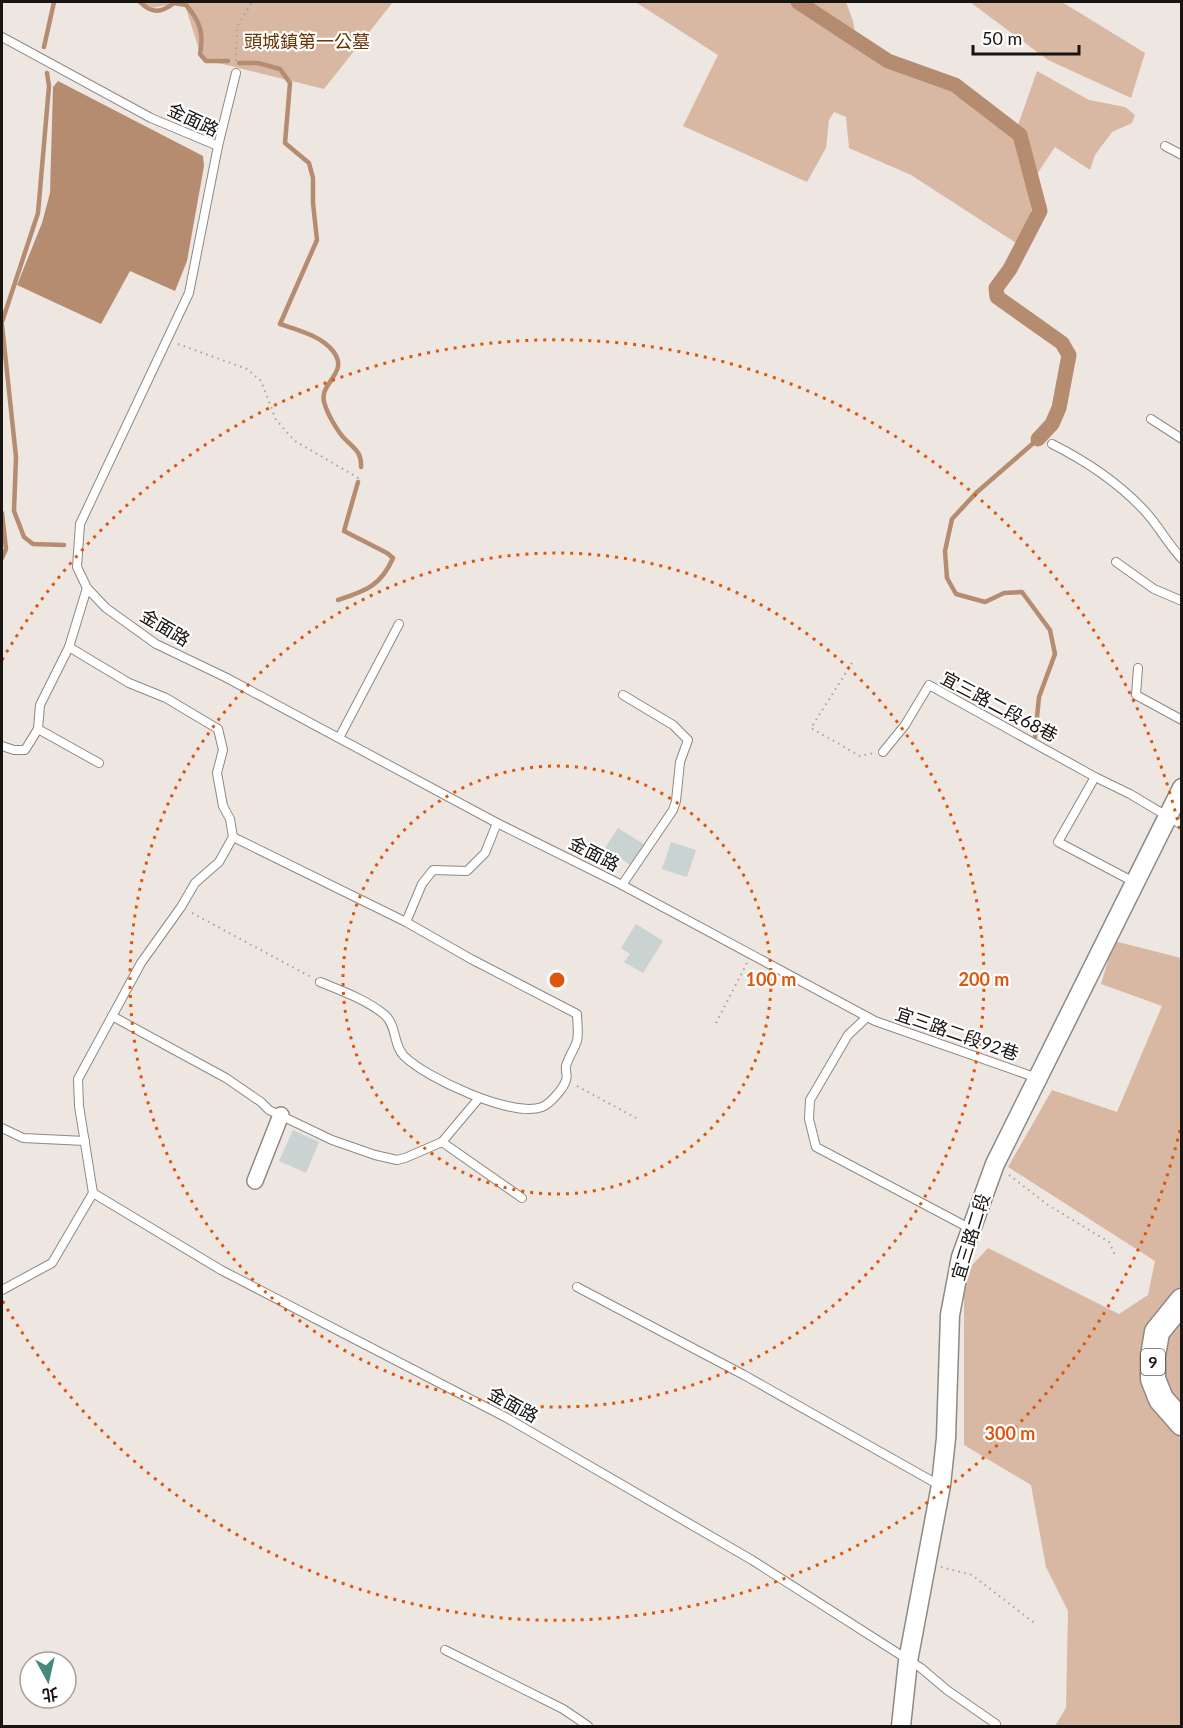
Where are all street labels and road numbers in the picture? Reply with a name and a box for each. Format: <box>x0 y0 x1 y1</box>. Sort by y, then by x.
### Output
street label: 金面路 <box>164 98 223 140</box>
street label: 金面路 <box>137 604 194 650</box>
street label: 宜三路二段68巷 <box>937 666 1062 746</box>
street label: 金面路 <box>565 831 624 875</box>
street label: 宜三路二段92巷 <box>893 1002 1022 1064</box>
street label: 宜三路二段 <box>946 1190 994 1283</box>
road number: 9 <box>1141 1349 1165 1375</box>
street label: 金面路 <box>485 1381 542 1427</box>

